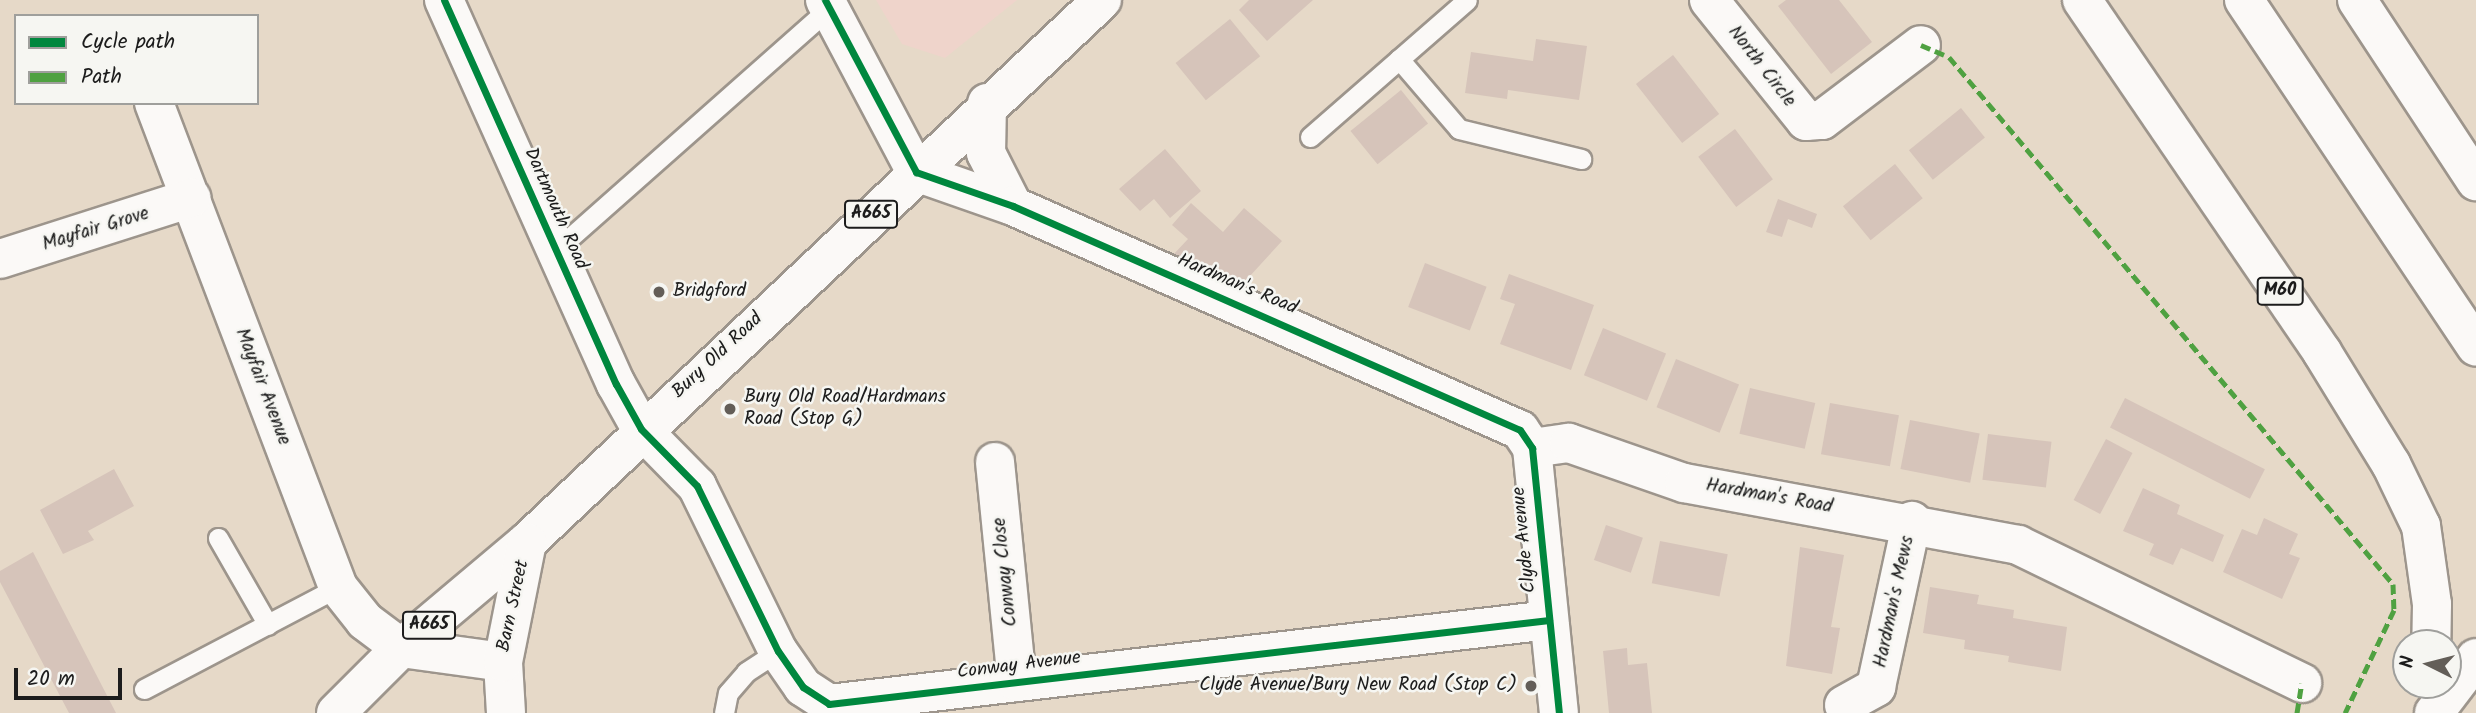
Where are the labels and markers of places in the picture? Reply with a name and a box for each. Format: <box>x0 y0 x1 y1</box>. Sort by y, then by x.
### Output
place label: Bridgford <box>673 281 746 303</box>
marker: Bridgford <box>651 284 667 300</box>
place label: Bury Old Road/Hardmans Road (Stop G) <box>744 387 946 431</box>
marker: Bury Old Road/Hardmans Road (Stop G) <box>722 401 738 417</box>
place label: Clyde Avenue/Bury New Road (Stop C) <box>1199 675 1517 697</box>
marker: Clyde Avenue/Bury New Road (Stop C) <box>1523 678 1539 694</box>

